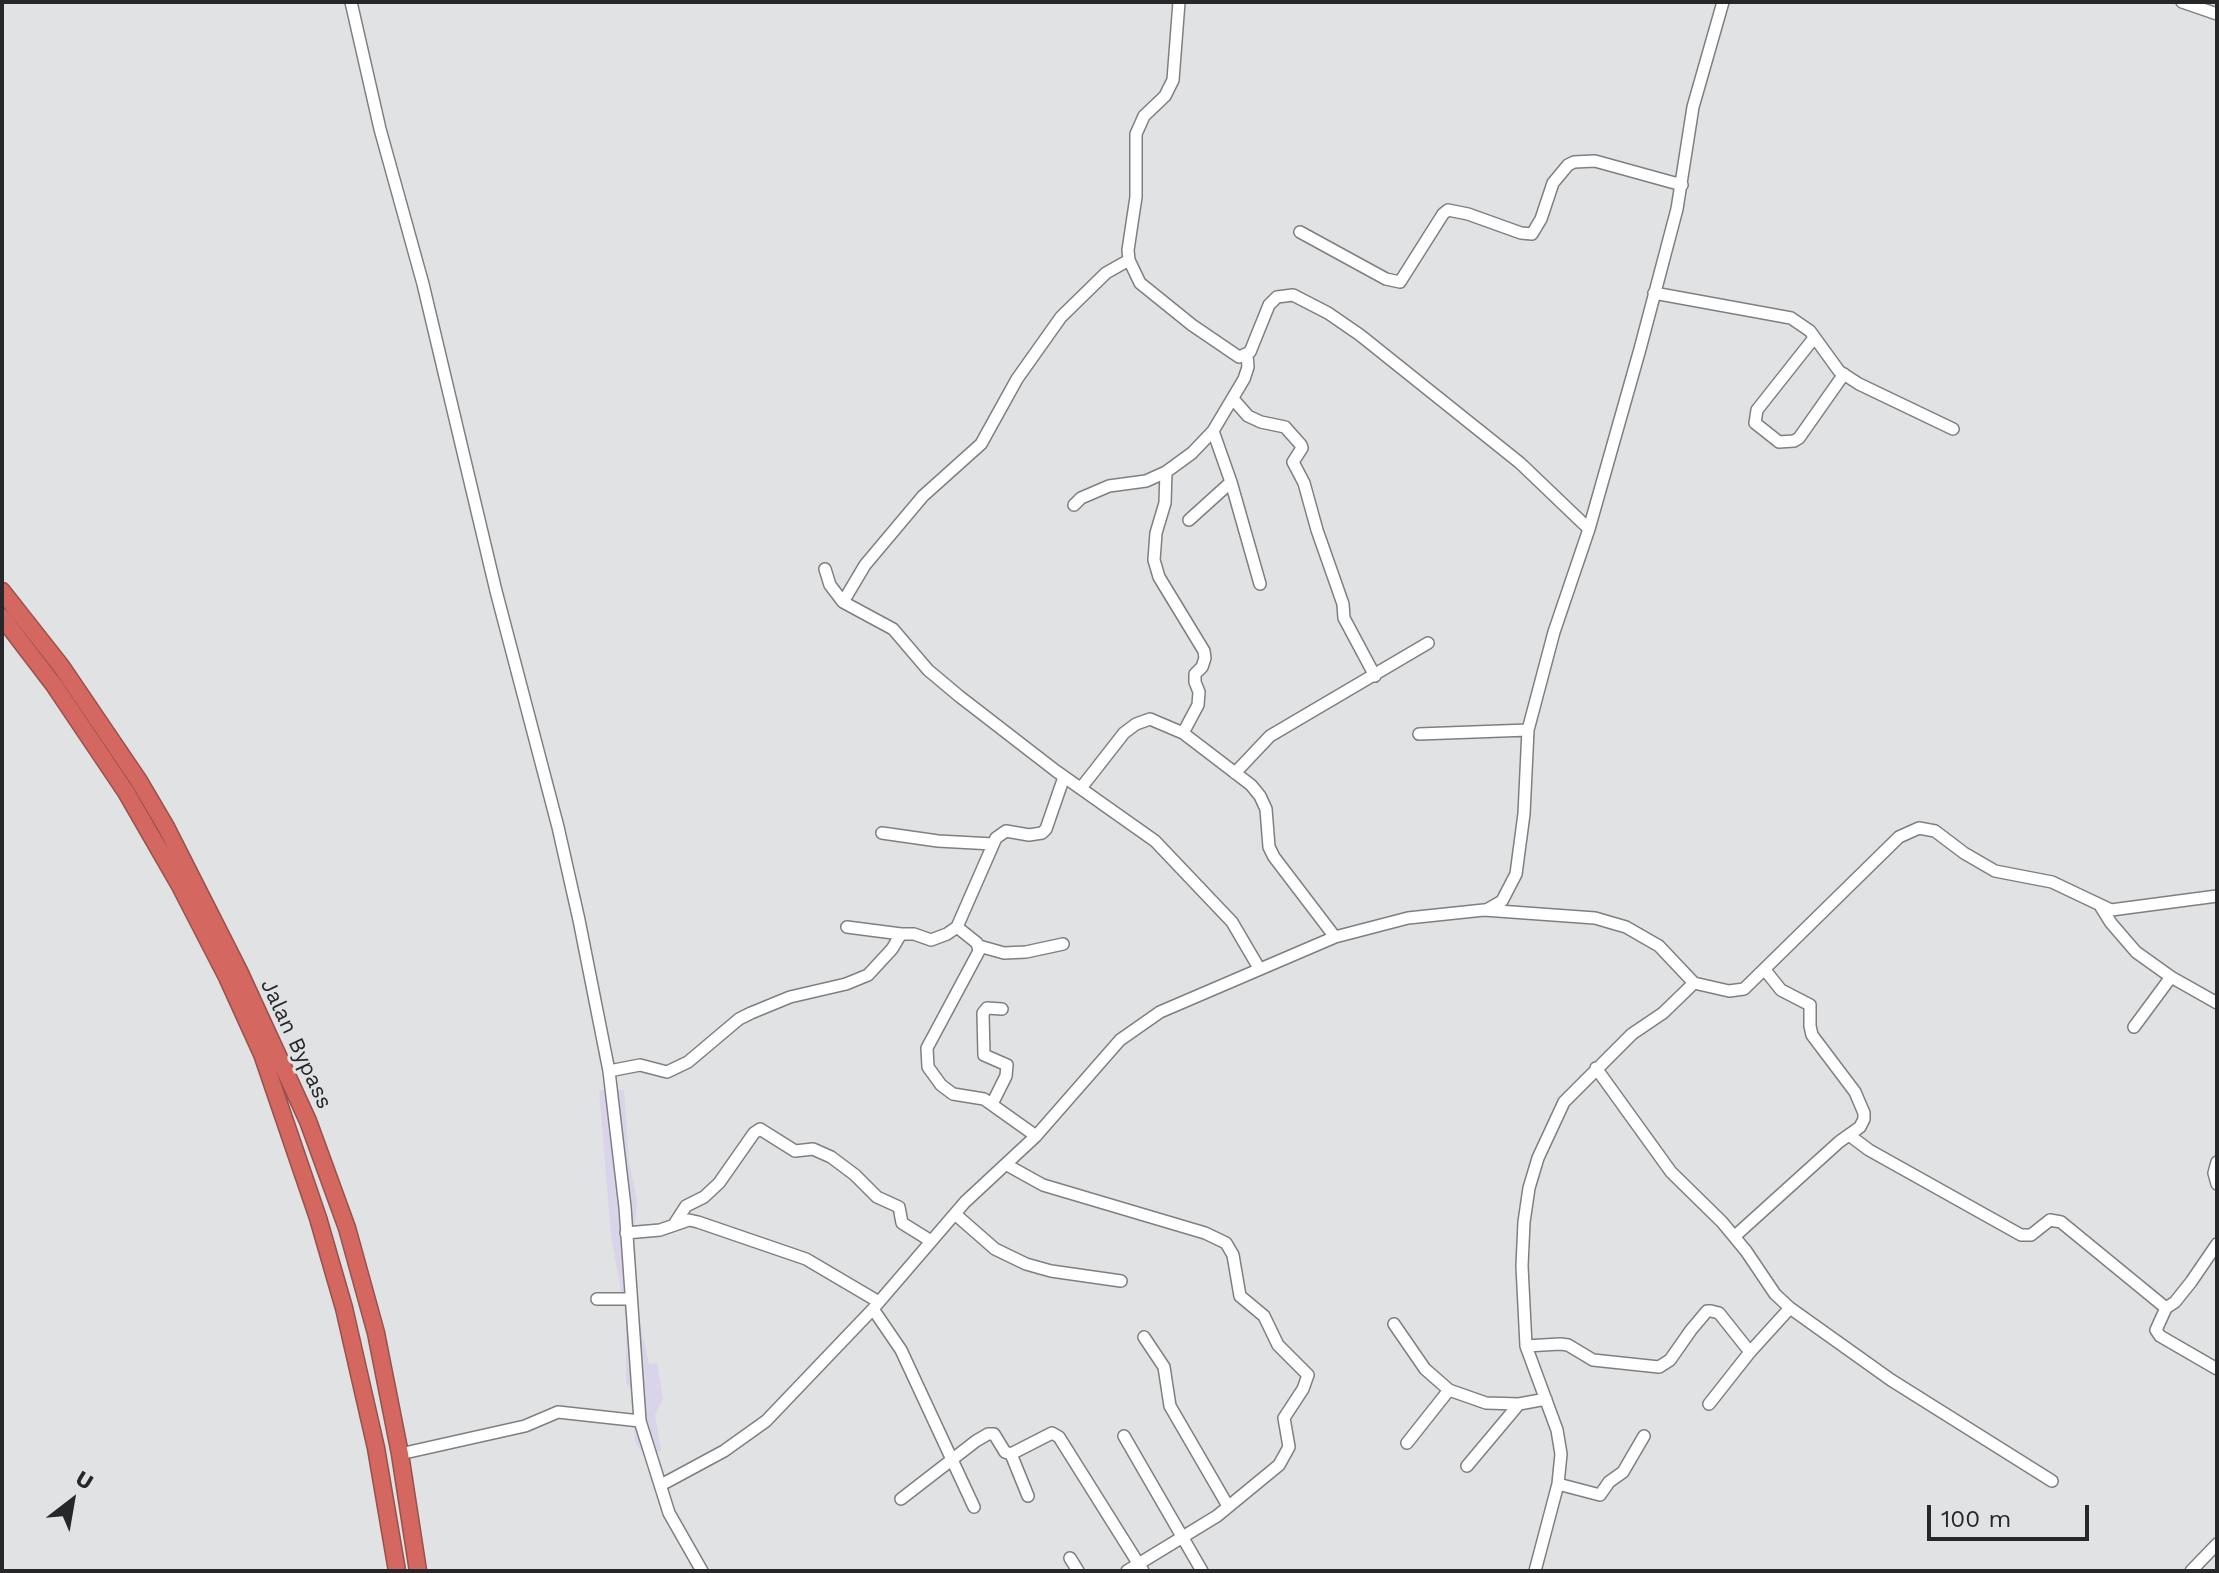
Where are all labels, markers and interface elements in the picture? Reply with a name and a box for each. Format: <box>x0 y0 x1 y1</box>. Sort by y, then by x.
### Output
street label: Jalan Bypass <box>254 975 338 1113</box>
north arrow <box>32 1461 112 1541</box>
text: U <box>71 1465 98 1495</box>
scale bar <box>1931 1489 2093 1539</box>
text: 100 m <box>1941 1505 2011 1533</box>

